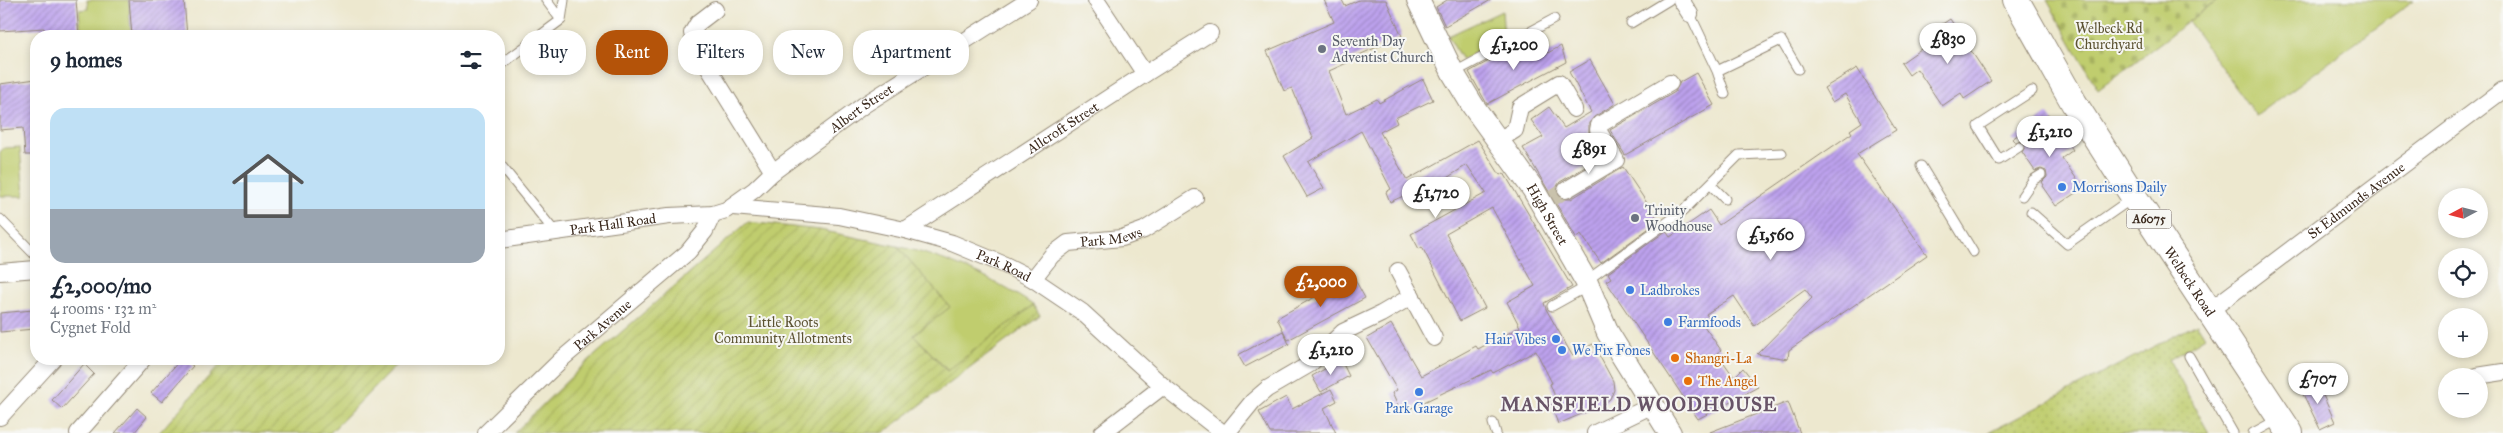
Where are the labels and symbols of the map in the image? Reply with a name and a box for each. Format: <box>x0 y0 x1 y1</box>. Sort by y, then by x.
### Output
park label: Welbeck Rd Churchyard <box>2075 20 2143 53</box>
pin: £830 <box>1918 22 1978 65</box>
pin: £1,200 <box>1473 28 1555 71</box>
place label: Seventh Day Adventist Church <box>1331 33 1434 66</box>
marker: Seventh Day Adventist Church <box>1316 43 1328 55</box>
street label: Albert Street <box>826 80 897 137</box>
street label: Allcroft Street <box>1023 98 1102 158</box>
pin: £1,210 <box>2009 116 2091 158</box>
pin: £891 <box>1559 132 1619 175</box>
street label: St Edmunds Avenue <box>2304 159 2408 243</box>
pin: £1,720 <box>1395 176 1477 219</box>
place label: Morrisons Daily <box>2072 179 2167 196</box>
street label: High Street <box>1523 181 1571 248</box>
marker: Morrisons Daily <box>2056 181 2068 193</box>
north arrow <box>2438 188 2488 238</box>
place label: Trinity Woodhouse <box>1645 202 1713 235</box>
street label: Park Hall Road <box>569 210 657 239</box>
road number: A6075 <box>2126 210 2172 228</box>
marker: Trinity Woodhouse <box>1629 212 1641 224</box>
pin: £1,560 <box>1730 218 1812 261</box>
street label: Park Mews <box>1079 223 1144 251</box>
street label: Welbeck Road <box>2160 244 2219 320</box>
street label: Park Road <box>974 246 1034 286</box>
pin: £2,000 <box>1280 266 1362 308</box>
place label: Ladbrokes <box>1640 282 1700 299</box>
marker: Ladbrokes <box>1624 284 1636 296</box>
street label: Park Avenue <box>570 296 635 354</box>
park label: Little Roots Community Allotments <box>714 314 852 347</box>
place label: Farmfoods <box>1678 314 1741 331</box>
marker: Farmfoods <box>1662 316 1674 328</box>
place label: Hair Vibes <box>1485 331 1546 348</box>
marker: Hair Vibes <box>1550 333 1562 345</box>
pin: £1,210 <box>1290 334 1372 376</box>
place label: We Fix Fones <box>1572 342 1650 359</box>
marker: We Fix Fones <box>1556 344 1568 356</box>
place label: Shangri-La <box>1685 350 1752 367</box>
marker: Shangri-La <box>1669 352 1681 364</box>
pin: £707 <box>2288 362 2348 405</box>
place label: The Angel <box>1698 373 1758 390</box>
marker: The Angel <box>1682 375 1694 387</box>
marker: Park Garage <box>1413 386 1425 398</box>
district label: MANSFIELD WOODHOUSE <box>1501 393 1777 416</box>
place label: Park Garage <box>1385 400 1453 417</box>

